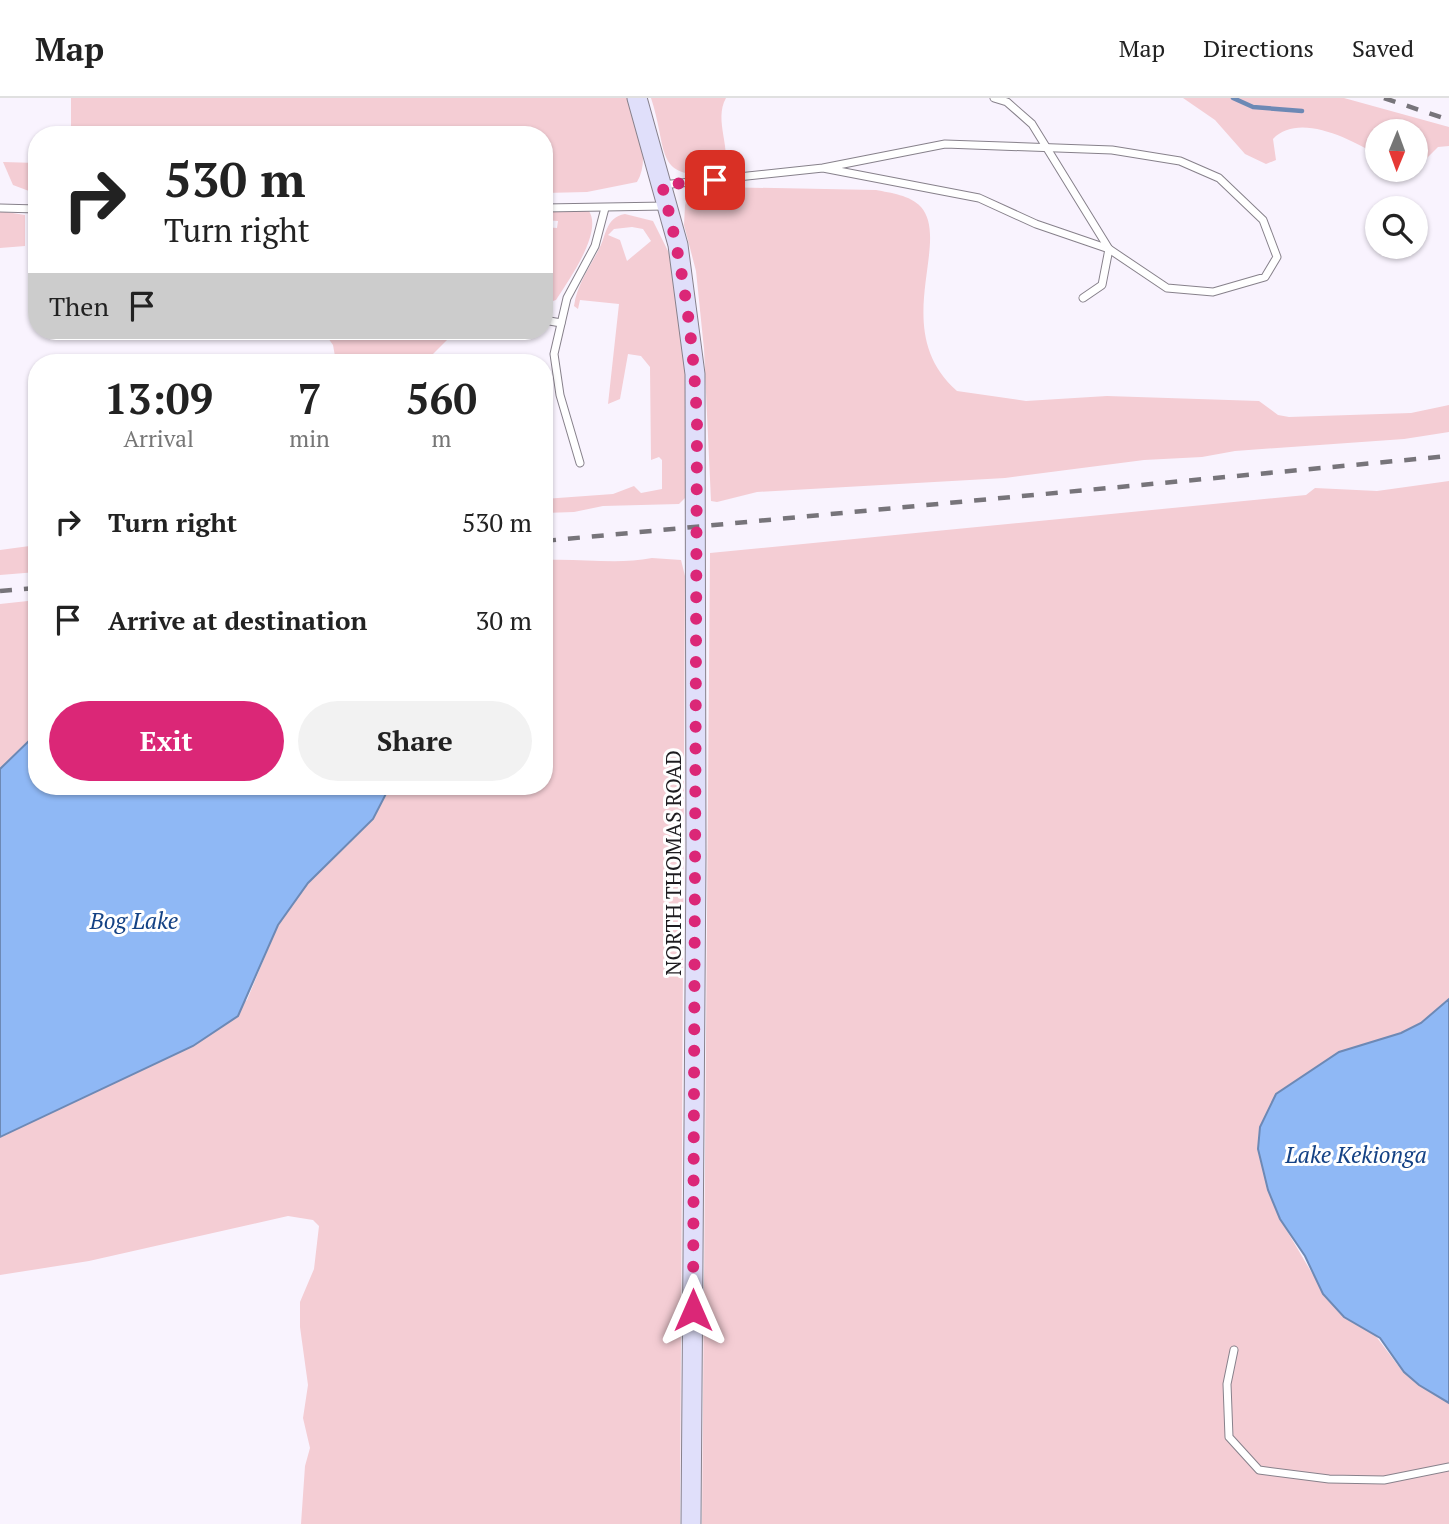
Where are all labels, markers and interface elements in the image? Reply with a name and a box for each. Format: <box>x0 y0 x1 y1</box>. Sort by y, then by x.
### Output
text: Map <box>35 27 104 70</box>
text: Map <box>1119 32 1165 64</box>
text: Directions <box>1203 32 1314 64</box>
text: Saved <box>1352 32 1414 64</box>
north arrow <box>1365 119 1428 182</box>
map controls <box>1365 119 1428 259</box>
text: 530 m <box>164 146 306 211</box>
pin <box>685 150 745 210</box>
icon: right <box>49 154 140 245</box>
icon: arrive <box>696 161 734 199</box>
button: search <box>1365 196 1428 259</box>
text: Turn right <box>164 209 310 251</box>
icon: arrive <box>123 287 161 325</box>
text: Then <box>49 289 109 323</box>
text: 13:09 <box>104 370 213 426</box>
text: 7 <box>298 370 321 426</box>
text: 560 <box>406 370 477 426</box>
text: Arrival <box>123 423 194 454</box>
text: min <box>289 423 330 454</box>
text: m <box>431 423 451 454</box>
icon: right <box>49 503 87 541</box>
text: Turn right <box>108 505 237 539</box>
text: 530 m <box>462 505 532 539</box>
icon: arrive <box>49 601 87 639</box>
text: Arrive at destination <box>108 603 367 637</box>
text: 30 m <box>476 603 532 637</box>
button: Exit <box>49 701 284 781</box>
button: Share <box>298 701 532 781</box>
street label: NORTH THOMAS ROAD <box>659 750 687 976</box>
water label: Bog Lake <box>89 905 178 936</box>
water label: Lake Kekionga <box>1284 1139 1427 1170</box>
position arrow <box>656 1273 730 1347</box>

